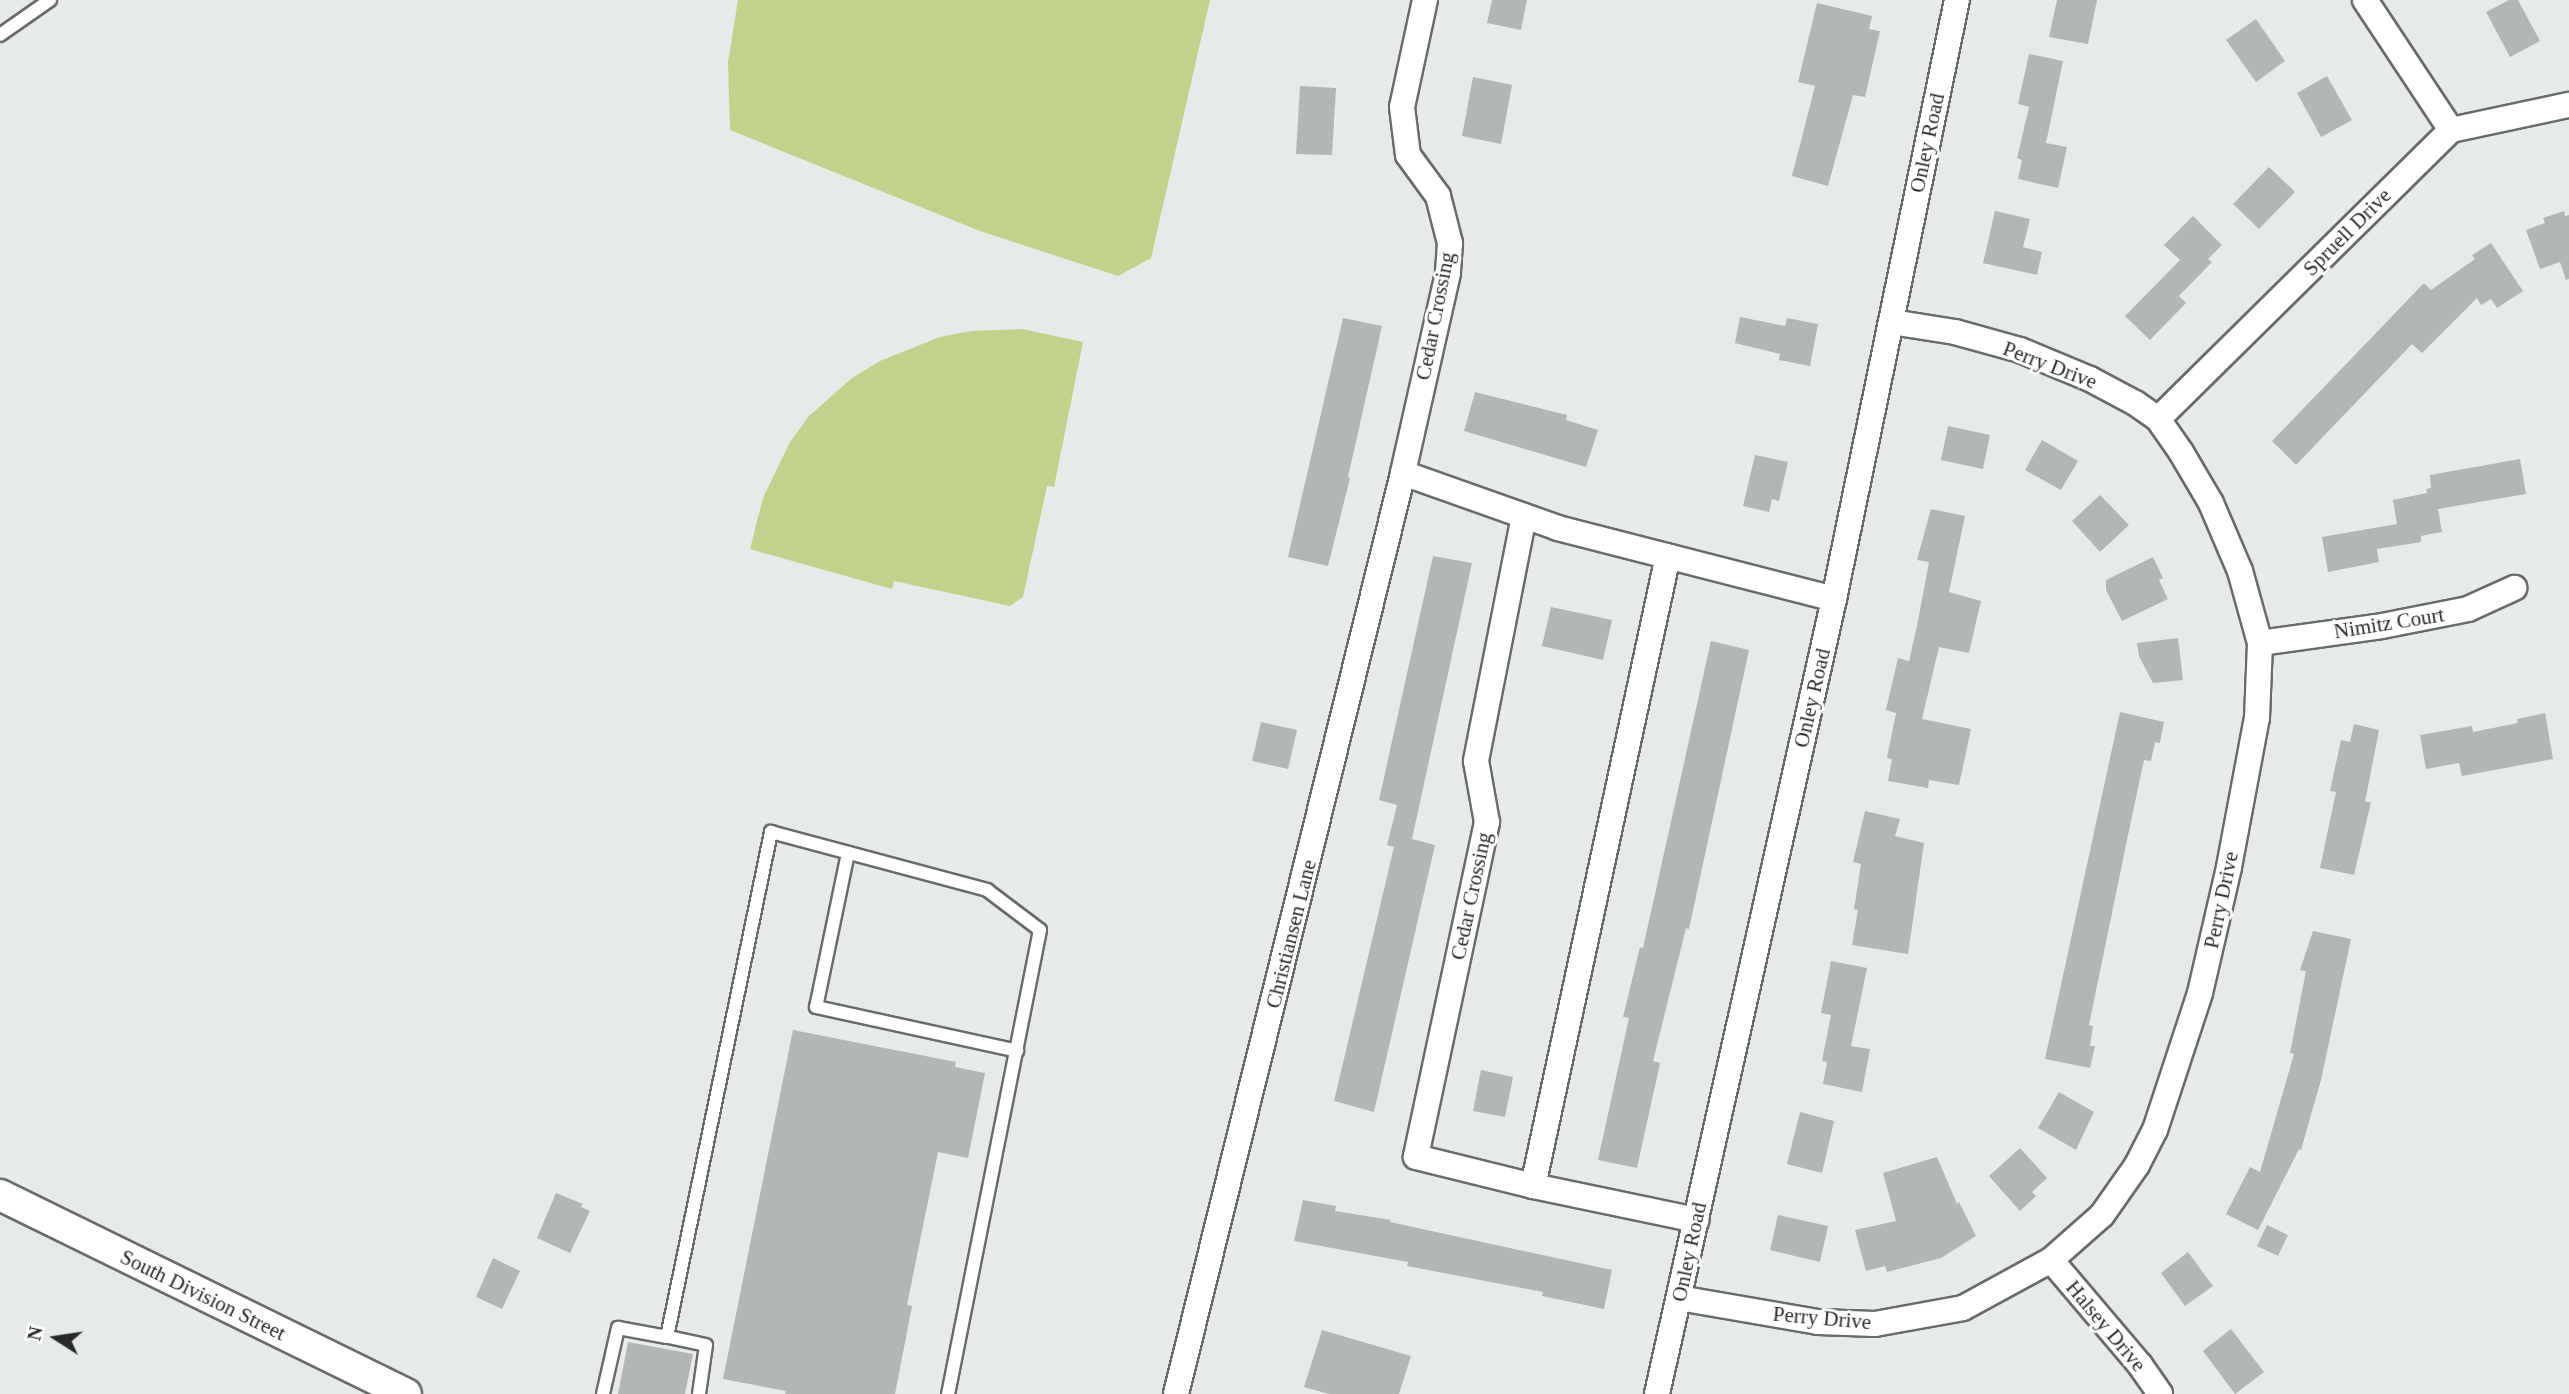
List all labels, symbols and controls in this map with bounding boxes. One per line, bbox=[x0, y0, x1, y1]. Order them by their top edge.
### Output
street label: Onley Road bbox=[1904, 91, 1950, 195]
street label: Spruell Drive bbox=[2298, 183, 2396, 281]
street label: Cedar Crossing bbox=[1410, 250, 1460, 382]
street label: Perry Drive bbox=[1999, 336, 2101, 394]
street label: Nimitz Court bbox=[2332, 602, 2446, 644]
street label: Onley Road bbox=[1788, 646, 1836, 750]
street label: Cedar Crossing bbox=[1445, 830, 1497, 962]
street label: Perry Drive bbox=[2198, 849, 2244, 951]
street label: Christiansen Lane bbox=[1260, 857, 1322, 1011]
street label: Onley Road bbox=[1666, 1200, 1712, 1304]
street label: South Division Street bbox=[116, 1244, 290, 1346]
street label: Halsey Drive bbox=[2061, 1275, 2151, 1377]
street label: Perry Drive bbox=[1772, 1301, 1872, 1335]
north arrow bbox=[21, 1303, 91, 1373]
text: N bbox=[23, 1325, 47, 1342]

